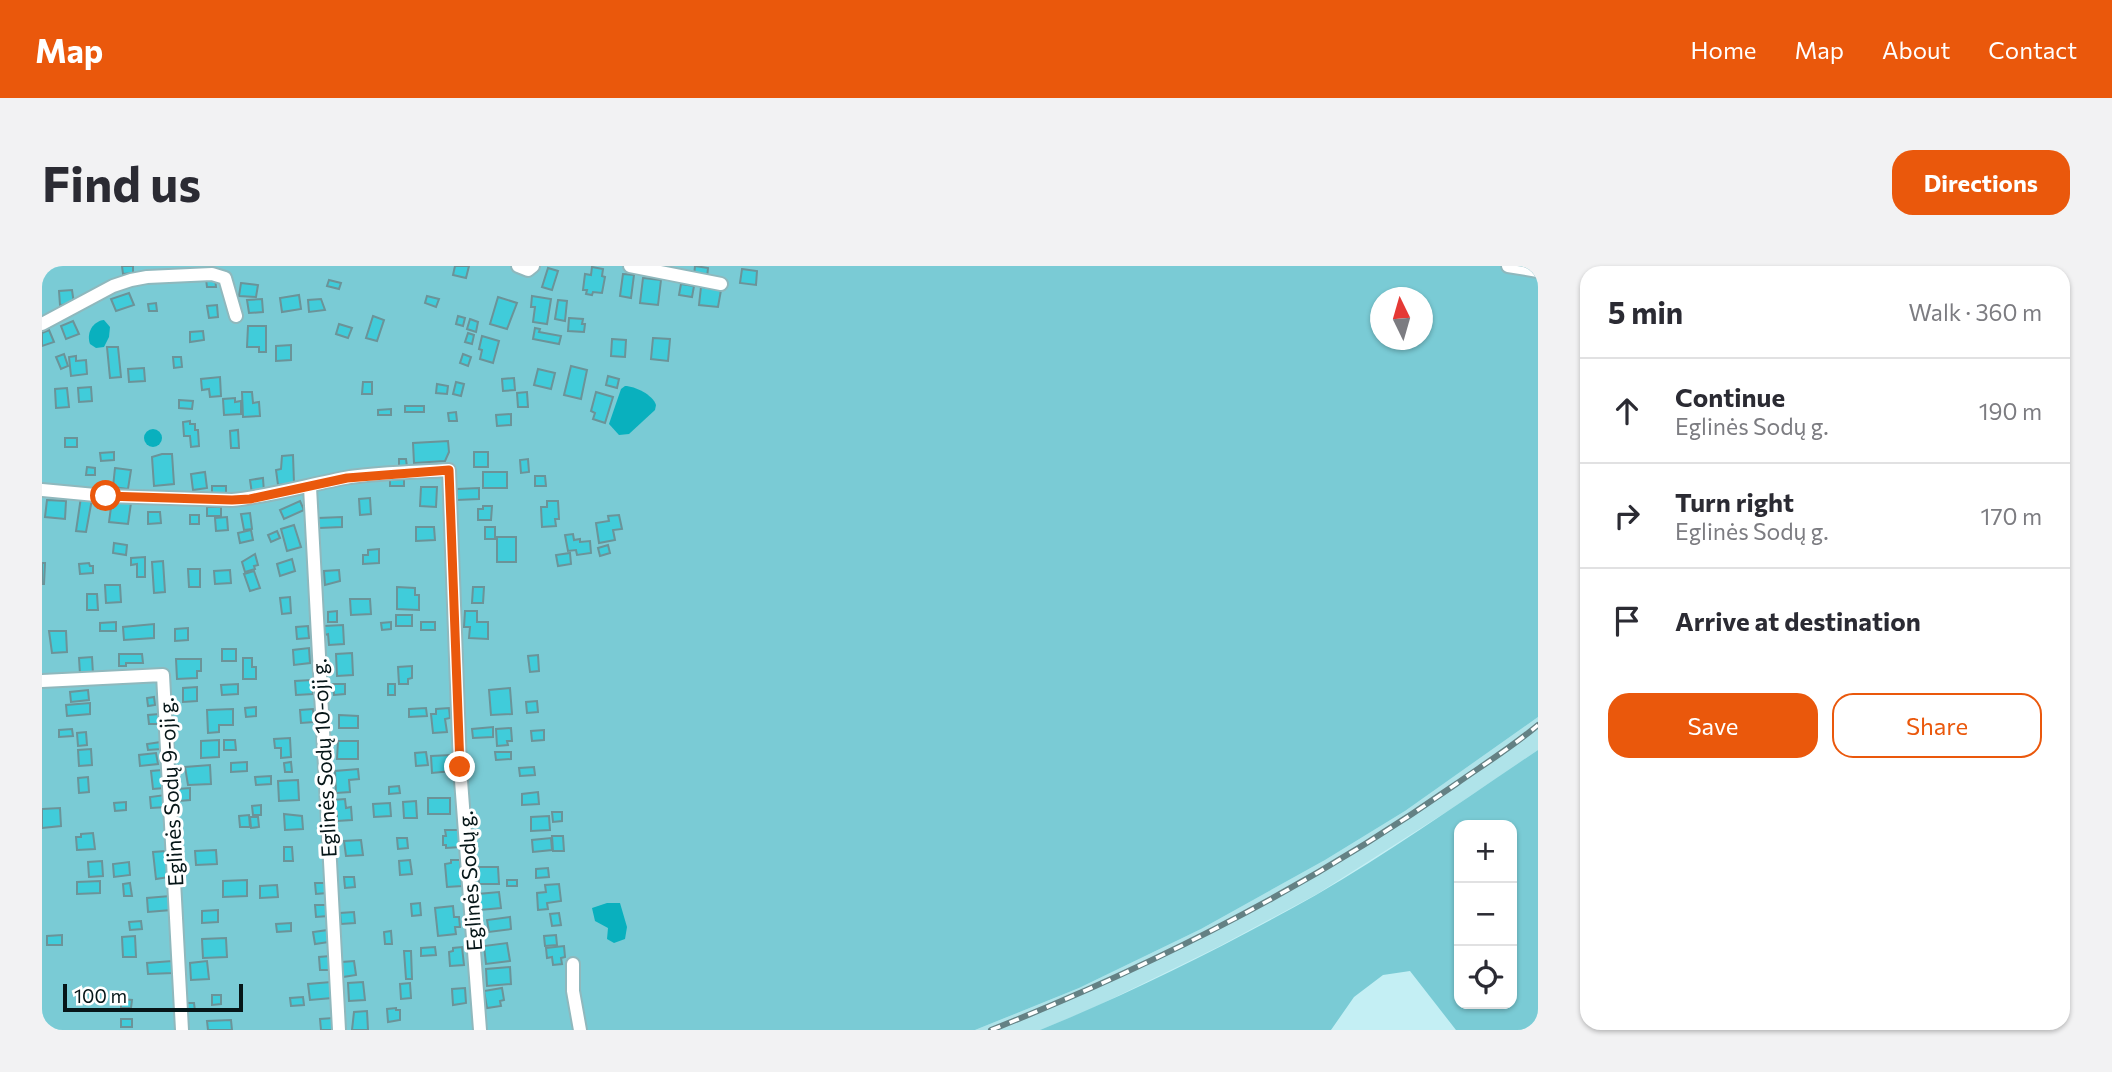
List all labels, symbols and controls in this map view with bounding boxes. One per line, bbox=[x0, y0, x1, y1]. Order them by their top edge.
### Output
text: Map bbox=[35, 29, 103, 70]
text: Home bbox=[1691, 35, 1757, 64]
text: Map bbox=[1795, 35, 1844, 64]
text: About bbox=[1882, 35, 1950, 64]
text: Contact bbox=[1988, 35, 2077, 64]
button: Directions bbox=[1892, 150, 2070, 215]
text: Find us bbox=[42, 152, 201, 212]
north arrow bbox=[1370, 287, 1433, 350]
text: 5 min bbox=[1608, 293, 1683, 330]
text: Walk · 360 m bbox=[1909, 298, 2042, 326]
text: Continue bbox=[1675, 381, 1785, 412]
icon: ahead bbox=[1608, 392, 1646, 430]
text: 190 m bbox=[1979, 397, 2042, 425]
text: Eglinės Sodų g. bbox=[1675, 412, 1829, 440]
route start bbox=[90, 480, 121, 511]
text: Turn right bbox=[1675, 486, 1794, 517]
icon: right bbox=[1608, 497, 1646, 535]
text: 170 m bbox=[1981, 502, 2042, 530]
text: Eglinės Sodų g. bbox=[1675, 517, 1829, 545]
icon: arrive bbox=[1608, 602, 1646, 640]
text: Arrive at destination bbox=[1675, 605, 1921, 636]
street label: Eglinės Sodų 10-oji g. bbox=[305, 658, 341, 858]
button: Save bbox=[1608, 693, 1818, 758]
button: Share bbox=[1832, 693, 2042, 758]
street label: Eglinės Sodų 9-oji g. bbox=[153, 697, 187, 887]
route end bbox=[444, 751, 475, 782]
street label: Eglinės Sodų g. bbox=[452, 810, 486, 952]
map controls bbox=[1454, 820, 1517, 1009]
button: + bbox=[1454, 820, 1517, 883]
button: − bbox=[1454, 883, 1517, 946]
button: locate bbox=[1454, 946, 1517, 1009]
scale bar bbox=[63, 981, 243, 1013]
text: 100 m bbox=[74, 984, 127, 1007]

